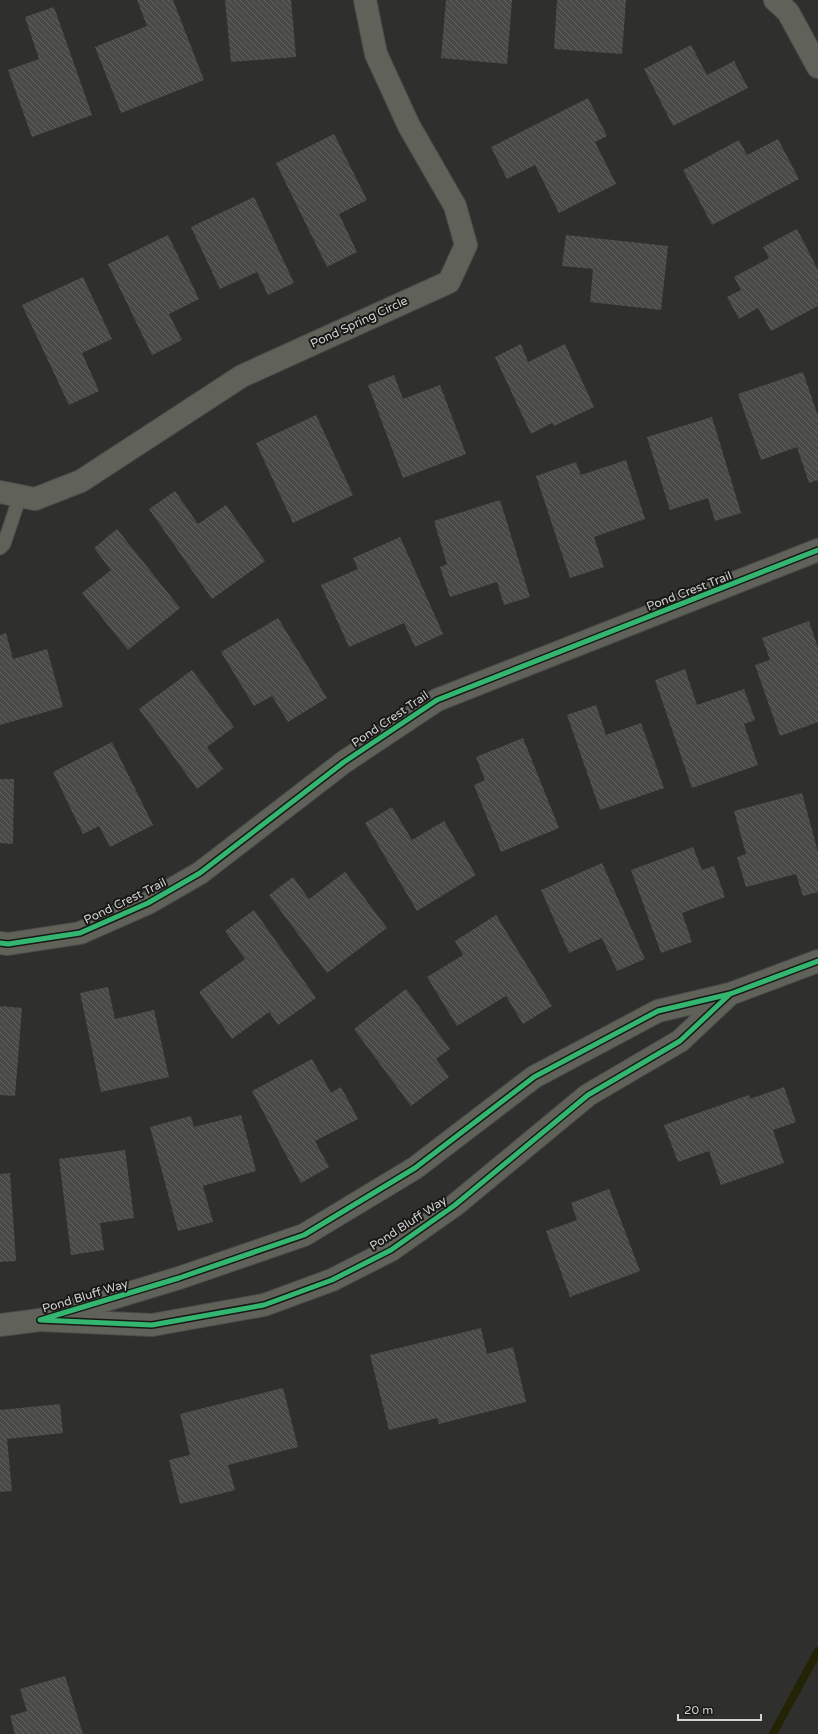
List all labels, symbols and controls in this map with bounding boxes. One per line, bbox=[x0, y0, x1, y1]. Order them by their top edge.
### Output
street label: Pond Spring Circle bbox=[308, 293, 410, 351]
street label: Pond Crest Trail bbox=[644, 568, 734, 614]
street label: Pond Crest Trail bbox=[349, 688, 431, 750]
street label: Pond Crest Trail bbox=[81, 875, 169, 927]
street label: Pond Bluff Way bbox=[367, 1193, 450, 1253]
street label: Pond Bluff Way bbox=[40, 1276, 130, 1316]
scale bar bbox=[678, 1696, 761, 1722]
text: 20 m bbox=[684, 1703, 713, 1717]

